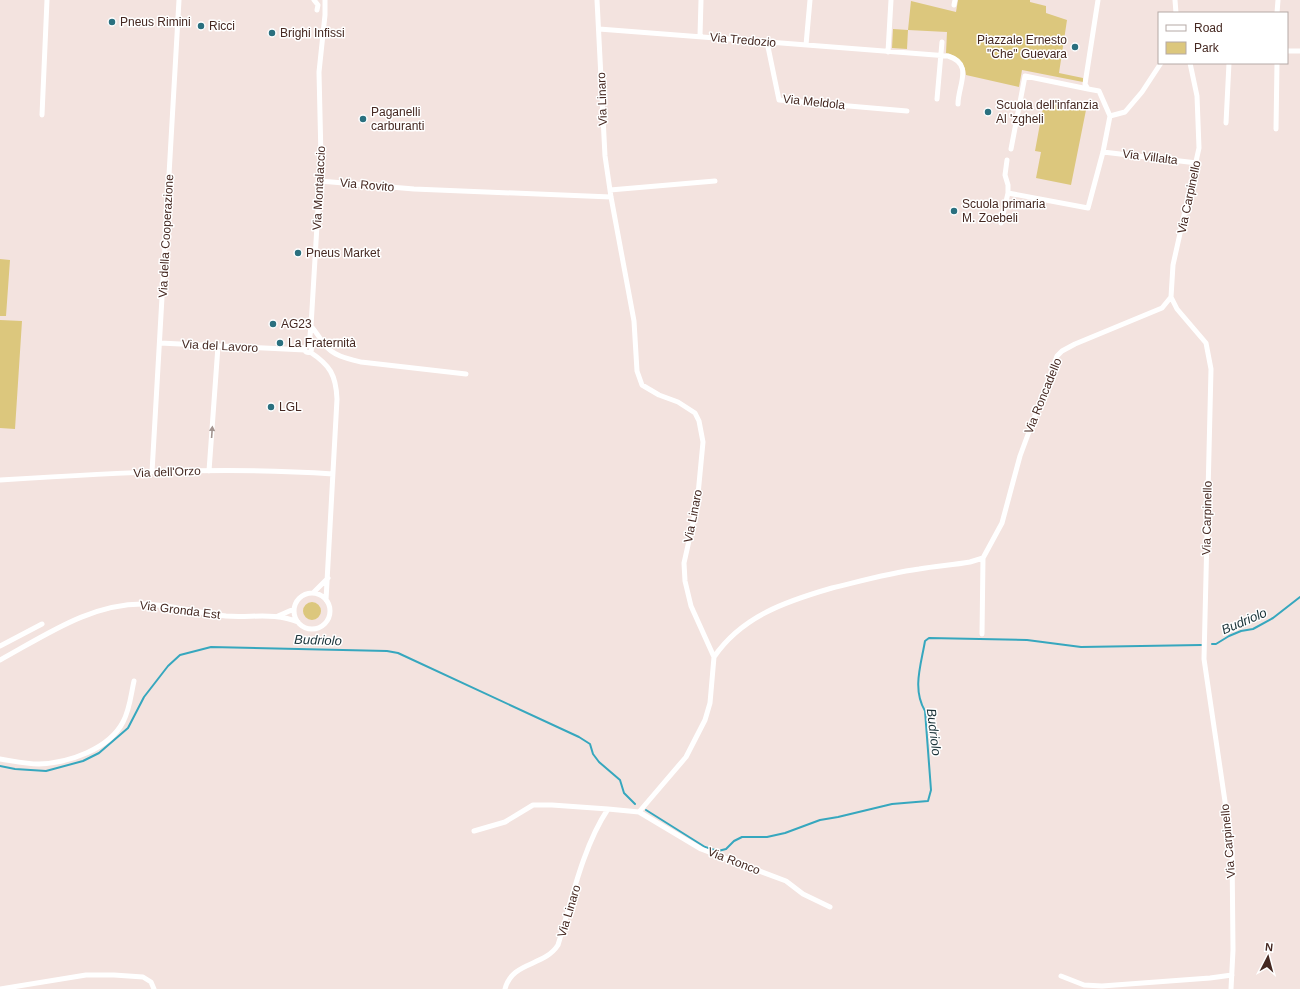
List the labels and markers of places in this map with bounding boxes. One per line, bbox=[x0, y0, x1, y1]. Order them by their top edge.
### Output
place label: Pneus Rimini bbox=[120, 15, 191, 29]
marker: Pneus Rimini bbox=[107, 17, 117, 27]
place label: Ricci bbox=[209, 19, 235, 33]
marker: Ricci bbox=[196, 21, 206, 31]
place label: Brighi Infissi bbox=[280, 26, 345, 40]
marker: Brighi Infissi bbox=[267, 28, 277, 38]
place label: Piazzale Ernesto "Che" Guevara bbox=[977, 33, 1067, 61]
marker: Piazzale Ernesto "Che" Guevara bbox=[1070, 42, 1080, 52]
place label: Scuola dell'infanzia Al 'zgheli bbox=[996, 98, 1099, 126]
place label: Paganelli carburanti bbox=[371, 105, 424, 133]
marker: Scuola dell'infanzia Al 'zgheli bbox=[983, 107, 993, 117]
marker: Paganelli carburanti bbox=[358, 114, 368, 124]
place label: Scuola primaria M. Zoebeli bbox=[962, 197, 1046, 225]
marker: Scuola primaria M. Zoebeli bbox=[949, 206, 959, 216]
place label: Pneus Market bbox=[306, 246, 381, 260]
marker: Pneus Market bbox=[293, 248, 303, 258]
place label: AG23 bbox=[281, 317, 312, 331]
marker: AG23 bbox=[268, 319, 278, 329]
place label: La Fraternità bbox=[288, 336, 356, 350]
marker: La Fraternità bbox=[275, 338, 285, 348]
place label: LGL bbox=[279, 400, 302, 414]
marker: LGL bbox=[266, 402, 276, 412]

